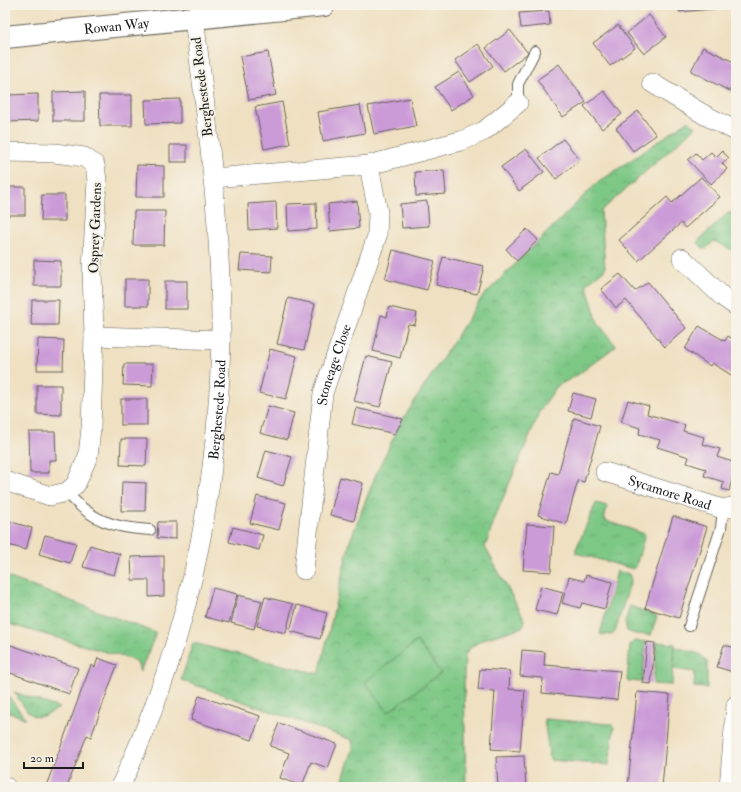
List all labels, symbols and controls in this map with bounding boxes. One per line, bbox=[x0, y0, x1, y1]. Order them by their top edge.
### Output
street label: Rowan Way bbox=[83, 14, 151, 38]
street label: Berghestede Road bbox=[187, 36, 217, 138]
street label: Osprey Gardens bbox=[85, 182, 106, 274]
street label: Stoneage Close bbox=[313, 322, 355, 406]
street label: Berghestede Road bbox=[205, 359, 229, 461]
street label: Sycamore Road bbox=[626, 471, 714, 513]
scale bar bbox=[24, 744, 83, 770]
text: 20 m bbox=[30, 751, 55, 766]

